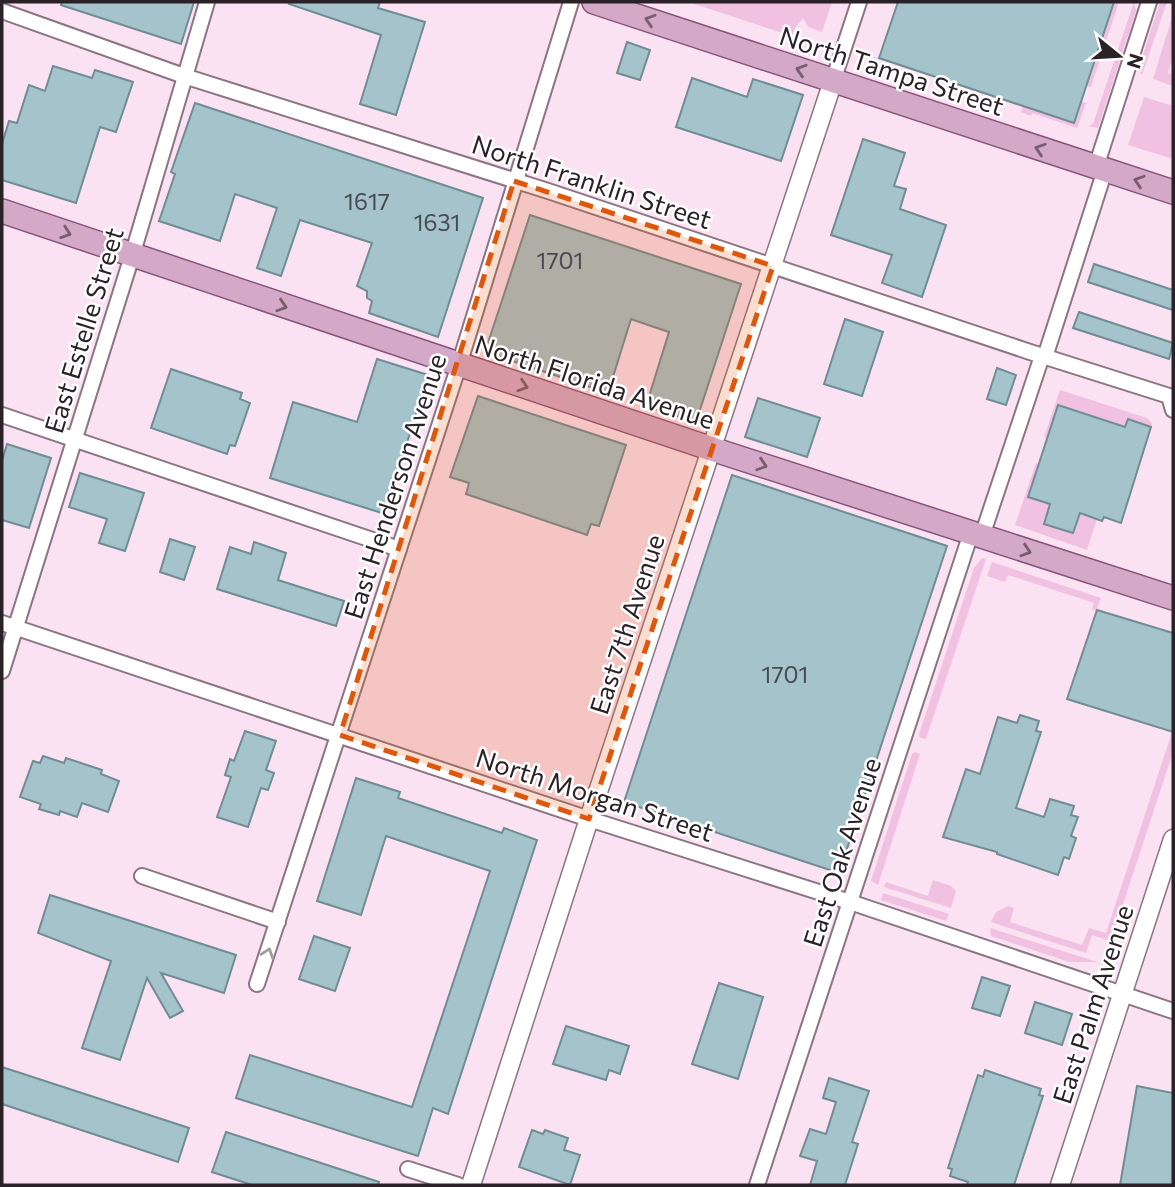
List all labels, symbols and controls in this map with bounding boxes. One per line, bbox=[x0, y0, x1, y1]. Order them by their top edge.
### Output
one-way arrow bbox=[644, 14, 656, 28]
street label: North Tampa Street bbox=[776, 19, 1008, 121]
north arrow bbox=[1084, 21, 1154, 91]
text: N bbox=[1123, 51, 1149, 72]
one-way arrow bbox=[795, 64, 808, 78]
street label: North Franklin Street bbox=[468, 128, 716, 234]
one-way arrow bbox=[1035, 142, 1047, 157]
one-way arrow bbox=[1134, 175, 1146, 189]
house number: 1617 bbox=[344, 187, 390, 215]
house number: 1631 bbox=[414, 208, 460, 236]
street label: East Estelle Street bbox=[37, 224, 129, 436]
one-way arrow bbox=[60, 225, 72, 239]
house number: 1701 bbox=[537, 246, 583, 274]
one-way arrow bbox=[275, 297, 287, 312]
street label: North Florida Avenue bbox=[471, 328, 719, 434]
street label: East Henderson Avenue bbox=[336, 349, 452, 623]
one-way arrow bbox=[517, 378, 529, 392]
one-way arrow bbox=[756, 457, 768, 472]
street label: East 7th Avenue bbox=[582, 530, 670, 718]
one-way arrow bbox=[1019, 542, 1031, 557]
house number: 1701 bbox=[762, 660, 808, 688]
street label: North Morgan Street bbox=[472, 741, 718, 847]
street label: East Oak Avenue bbox=[796, 754, 886, 950]
street label: East Palm Avenue bbox=[1045, 901, 1139, 1107]
one-way arrow bbox=[260, 947, 274, 960]

